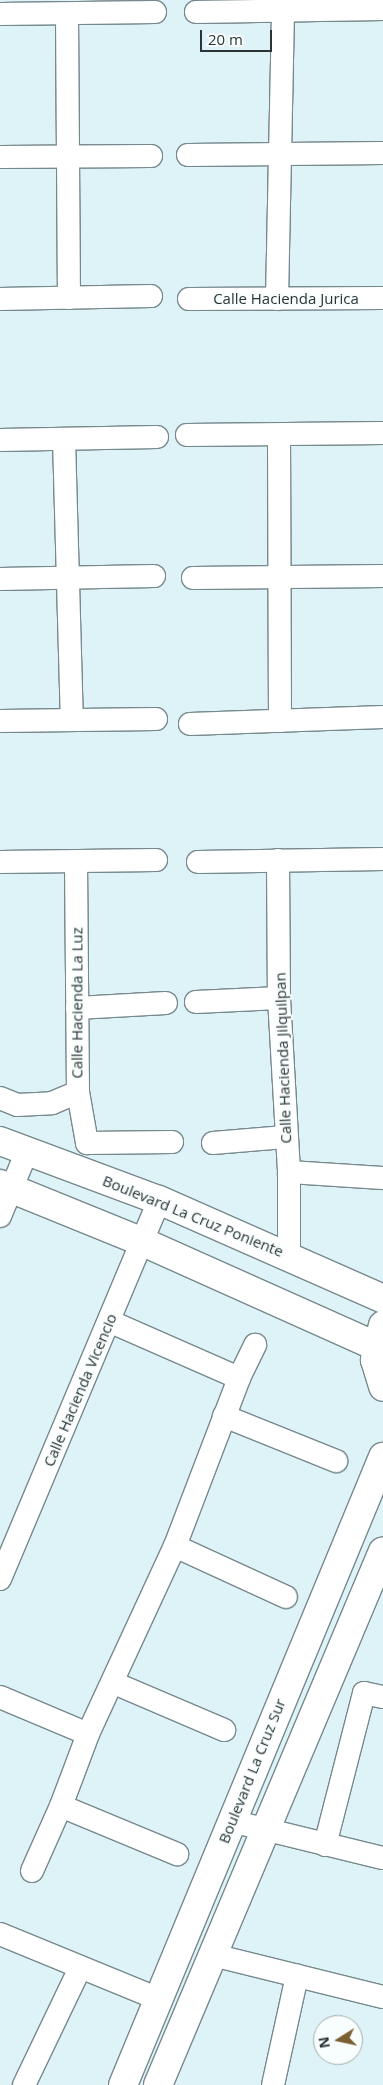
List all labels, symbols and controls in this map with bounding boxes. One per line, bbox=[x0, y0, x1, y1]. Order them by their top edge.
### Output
scale bar bbox=[203, 20, 276, 52]
text: 20 m bbox=[208, 29, 243, 49]
street label: Calle Hacienda Jurica bbox=[213, 290, 359, 308]
street label: Calle Hacienda La Luz bbox=[68, 927, 86, 1079]
street label: Calle Hacienda Jilquilpan bbox=[271, 972, 295, 1144]
street label: Boulevard La Cruz Poniente bbox=[100, 1171, 286, 1261]
street label: Calle Hacienda Vicencio bbox=[40, 1311, 120, 1469]
street label: Boulevard La Cruz Sur bbox=[215, 1696, 289, 1846]
north arrow bbox=[313, 2015, 363, 2065]
text: N bbox=[313, 2035, 334, 2050]

